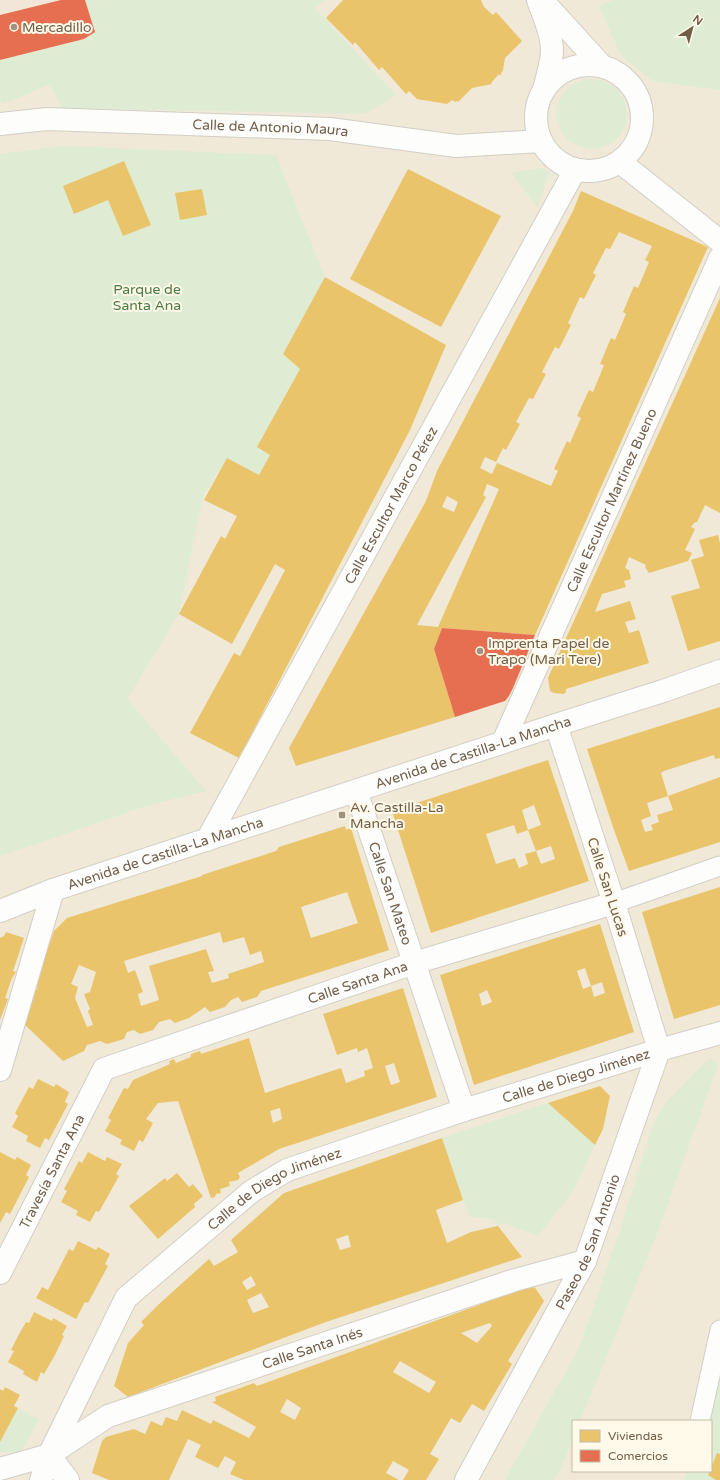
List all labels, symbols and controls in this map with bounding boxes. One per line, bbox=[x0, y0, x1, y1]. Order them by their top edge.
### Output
north arrow bbox=[672, 8, 712, 48]
text: N bbox=[690, 12, 705, 28]
place label: Mercadillo bbox=[22, 19, 92, 36]
marker: Mercadillo bbox=[9, 22, 19, 32]
street label: Calle de Antonio Maura bbox=[192, 116, 350, 140]
park label: Parque de Santa Ana bbox=[113, 281, 181, 314]
street label: Calle Escultor Martínez Bueno bbox=[563, 406, 661, 595]
street label: Calle Escultor Marco Pérez bbox=[341, 424, 442, 587]
place label: Imprenta Papel de Trapo (Mari Tere) bbox=[488, 635, 609, 668]
marker: Imprenta Papel de Trapo (Mari Tere) bbox=[475, 646, 485, 656]
street label: Avenida de Castilla-La Mancha bbox=[373, 713, 573, 793]
place label: Av. Castilla-La Mancha bbox=[350, 799, 444, 832]
marker: Av. Castilla-La Mancha bbox=[337, 810, 347, 820]
street label: Avenida de Castilla-La Mancha bbox=[65, 814, 265, 894]
street label: Calle San Lucas bbox=[583, 835, 632, 939]
street label: Calle San Mateo bbox=[365, 840, 415, 947]
street label: Calle Santa Ana bbox=[305, 958, 410, 1008]
street label: Calle de Diego Jiménez bbox=[500, 1045, 652, 1107]
street label: Travesía Santa Ana bbox=[16, 1112, 88, 1232]
street label: Calle de Diego Jiménez bbox=[204, 1144, 344, 1234]
street label: Paseo de San Antonio bbox=[552, 1172, 624, 1313]
street label: Calle Santa Inés bbox=[260, 1323, 365, 1373]
legend bbox=[572, 1420, 712, 1472]
text: Viviendas bbox=[608, 1429, 663, 1443]
text: Comercios bbox=[608, 1449, 668, 1463]

